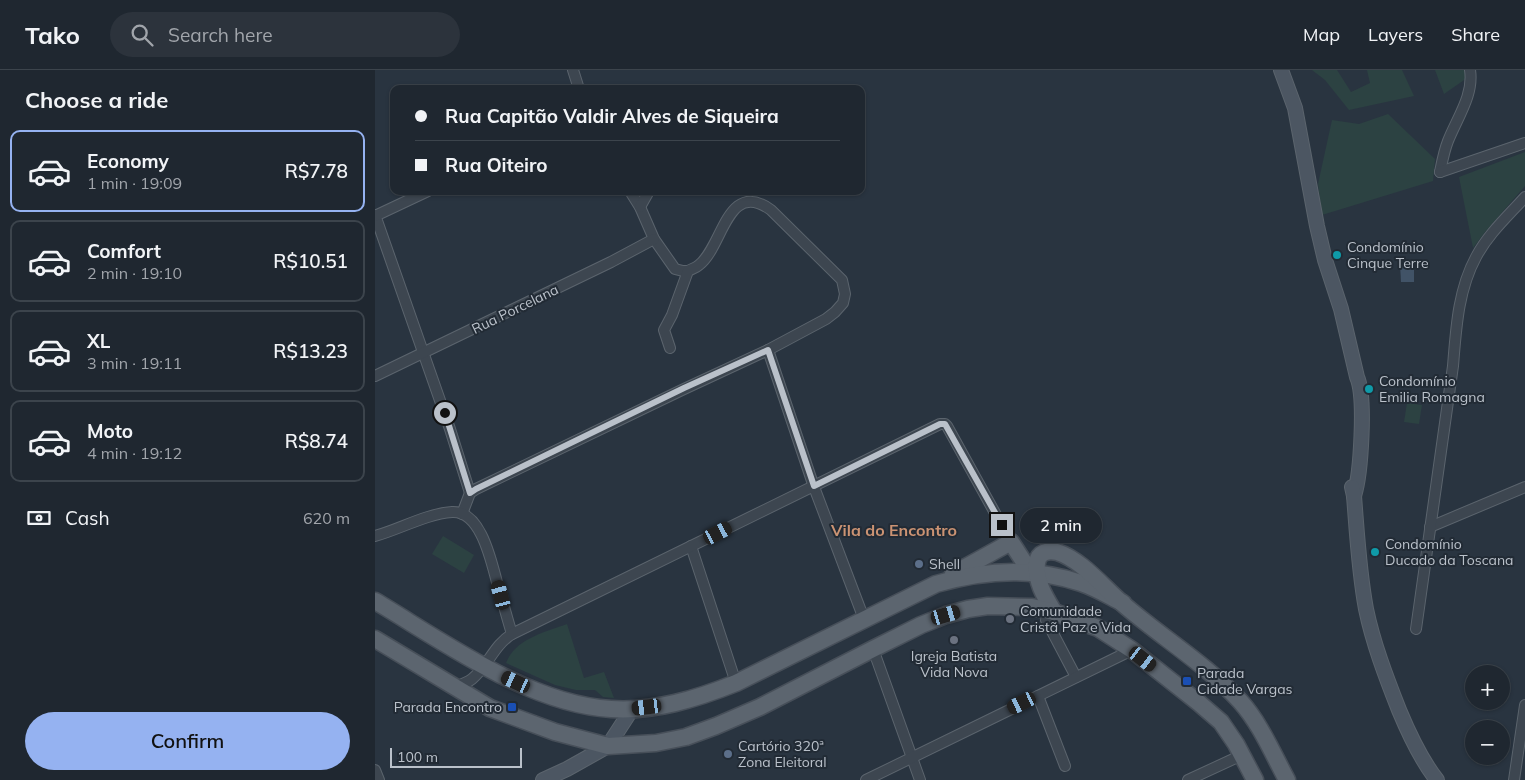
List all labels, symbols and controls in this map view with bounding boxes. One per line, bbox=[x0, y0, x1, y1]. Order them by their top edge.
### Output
search box bbox=[110, 12, 460, 57]
text: Tako bbox=[25, 20, 80, 50]
icon: search bbox=[128, 21, 156, 49]
text: Search here bbox=[168, 23, 273, 47]
text: Map bbox=[1303, 23, 1340, 46]
text: Layers bbox=[1368, 23, 1423, 46]
text: Share bbox=[1451, 23, 1500, 46]
text: Choose a ride bbox=[25, 86, 168, 114]
text: Rua Capitão Valdir Alves de Siqueira bbox=[445, 104, 779, 128]
icon: car bbox=[27, 149, 72, 194]
text: Economy bbox=[87, 149, 169, 173]
text: Rua Oiteiro bbox=[445, 153, 548, 177]
text: R$7.78 bbox=[285, 159, 348, 183]
text: 1 min · 19:09 bbox=[87, 173, 182, 193]
place label: Condomínio Cinque Terre bbox=[1347, 238, 1429, 272]
icon: car bbox=[27, 239, 72, 284]
text: Comfort bbox=[87, 239, 161, 263]
text: R$10.51 bbox=[273, 249, 348, 273]
marker: Condomínio Cinque Terre bbox=[1331, 249, 1343, 261]
text: 2 min · 19:10 bbox=[87, 263, 182, 283]
street label: Rua Porcelana bbox=[469, 280, 561, 338]
icon: car bbox=[27, 329, 72, 374]
text: XL bbox=[87, 329, 110, 353]
text: R$13.23 bbox=[273, 339, 348, 363]
text: 3 min · 19:11 bbox=[87, 353, 182, 373]
place label: Condomínio Emilia Romagna bbox=[1379, 372, 1485, 406]
marker: Condomínio Emilia Romagna bbox=[1363, 383, 1375, 395]
route start bbox=[434, 402, 456, 424]
icon: car bbox=[27, 419, 72, 464]
text: Moto bbox=[87, 419, 133, 443]
text: R$8.74 bbox=[285, 429, 348, 453]
text: 4 min · 19:12 bbox=[87, 443, 182, 463]
icon: cash bbox=[25, 504, 53, 532]
text: Cash bbox=[65, 506, 110, 530]
text: 620 m bbox=[303, 508, 350, 528]
callout: 2 min bbox=[1019, 508, 1102, 542]
route end bbox=[991, 514, 1013, 536]
text: 2 min bbox=[1040, 515, 1082, 535]
car bbox=[701, 520, 734, 546]
district label: Vila do Encontro bbox=[830, 520, 957, 540]
place label: Condomínio Ducado da Toscana bbox=[1385, 535, 1514, 569]
marker: Condomínio Ducado da Toscana bbox=[1369, 546, 1381, 558]
place label: Shell bbox=[929, 555, 960, 573]
marker: Shell bbox=[913, 558, 925, 570]
car bbox=[489, 579, 512, 611]
place label: Comunidade Cristã Paz e Vida bbox=[1020, 602, 1131, 636]
car bbox=[929, 604, 962, 626]
marker: Comunidade Cristã Paz e Vida bbox=[1004, 613, 1016, 625]
marker: Igreja Batista Vida Nova bbox=[948, 634, 960, 646]
car bbox=[1126, 644, 1159, 674]
place label: Igreja Batista Vida Nova bbox=[911, 647, 997, 681]
place label: Parada Cidade Vargas bbox=[1197, 664, 1293, 698]
map controls bbox=[1465, 665, 1510, 765]
button: + bbox=[1465, 665, 1510, 710]
car bbox=[499, 669, 532, 695]
marker: Parada Cidade Vargas bbox=[1181, 675, 1193, 687]
car bbox=[1005, 690, 1038, 716]
place label: Parada Encontro bbox=[394, 698, 502, 716]
car bbox=[631, 698, 662, 716]
marker: Parada Encontro bbox=[506, 701, 518, 713]
button: Confirm bbox=[25, 712, 350, 770]
button: − bbox=[1465, 720, 1510, 765]
place label: Cartório 320ª Zona Eleitoral bbox=[738, 737, 826, 771]
scale bar bbox=[390, 745, 523, 768]
text: 100 m bbox=[397, 748, 438, 766]
marker: Cartório 320ª Zona Eleitoral bbox=[722, 748, 734, 760]

